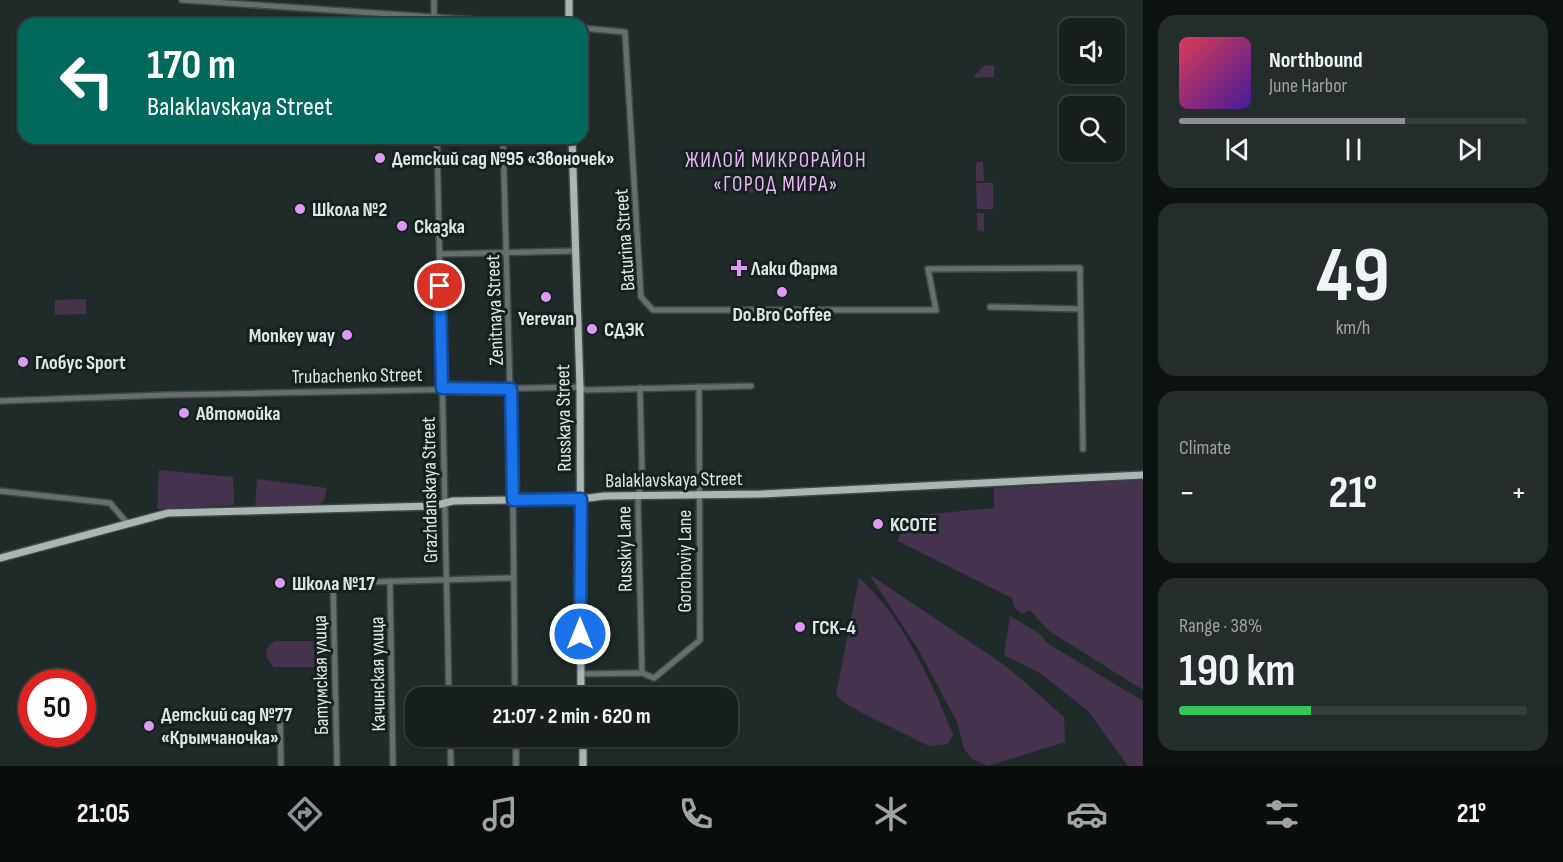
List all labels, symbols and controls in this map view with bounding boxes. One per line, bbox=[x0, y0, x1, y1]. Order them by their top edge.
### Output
map controls bbox=[1059, 18, 1125, 162]
button: sound bbox=[1059, 18, 1125, 84]
text: 170 m bbox=[147, 40, 236, 91]
icon: left bbox=[48, 42, 126, 120]
text: Northbound bbox=[1269, 47, 1363, 74]
text: June Harbor bbox=[1269, 74, 1347, 98]
text: Balaklavskaya Street bbox=[147, 91, 333, 123]
button: search bbox=[1059, 96, 1125, 162]
icon: previous bbox=[1221, 133, 1254, 166]
icon: pause bbox=[1337, 133, 1370, 166]
icon: next bbox=[1453, 133, 1486, 166]
place label: Детский сад №95 «Звоночек» bbox=[392, 147, 615, 171]
district label: ЖИЛОЙ МИКРОРАЙОН «ГОРОД МИРА» bbox=[685, 148, 867, 197]
marker: Детский сад №95 «Звоночек» bbox=[373, 151, 387, 165]
street label: Baturina Street bbox=[609, 188, 641, 292]
place label: Школа №2 bbox=[312, 198, 387, 222]
marker: Школа №2 bbox=[293, 202, 307, 216]
place label: Сказка bbox=[414, 215, 465, 239]
marker: Сказка bbox=[395, 219, 409, 233]
text: 49 bbox=[1316, 230, 1390, 323]
street label: Zenitnaya Street bbox=[481, 254, 509, 366]
place label: Лаки Фарма bbox=[750, 257, 838, 281]
pin bbox=[414, 260, 465, 311]
marker: Лаки Фарма bbox=[732, 261, 746, 275]
icon: arrive bbox=[423, 269, 456, 302]
marker: Do.Bro Coffee bbox=[775, 285, 789, 299]
marker: Yerevan bbox=[539, 290, 553, 304]
place label: Do.Bro Coffee bbox=[733, 303, 832, 327]
place label: Yerevan bbox=[518, 307, 574, 331]
text: km/h bbox=[1336, 316, 1370, 340]
place label: СДЭК bbox=[604, 318, 645, 342]
marker: СДЭК bbox=[585, 322, 599, 336]
place label: Monkey way bbox=[249, 324, 336, 348]
marker: Monkey way bbox=[340, 328, 354, 342]
place label: Глобус Sport bbox=[35, 351, 126, 375]
marker: Глобус Sport bbox=[16, 355, 30, 369]
street label: Trubachenko Street bbox=[291, 363, 423, 389]
street label: Russkaya Street bbox=[551, 364, 577, 472]
place label: Автомойка bbox=[195, 402, 280, 426]
marker: Автомойка bbox=[177, 406, 191, 420]
street label: Grazhdanskaya Street bbox=[417, 417, 443, 563]
text: Climate bbox=[1179, 436, 1231, 460]
text: 21° bbox=[1329, 466, 1377, 521]
street label: Balaklavskaya Street bbox=[605, 467, 743, 493]
text: − bbox=[1179, 473, 1195, 513]
text: + bbox=[1511, 473, 1527, 513]
street label: Russkiy Lane bbox=[612, 506, 638, 592]
street label: Gorohoviy Lane bbox=[673, 510, 697, 612]
place label: KCOTE bbox=[890, 513, 937, 537]
marker: KCOTE bbox=[871, 517, 885, 531]
place label: Школа №17 bbox=[292, 572, 375, 596]
marker: Школа №17 bbox=[273, 576, 287, 590]
position arrow bbox=[548, 602, 612, 666]
text: Range · 38% bbox=[1179, 614, 1262, 638]
street label: Батумская улица bbox=[308, 615, 334, 735]
street label: Качинская улица bbox=[365, 616, 391, 731]
place label: ГСК-4 bbox=[812, 616, 856, 640]
marker: ГСК-4 bbox=[793, 620, 807, 634]
text: 190 km bbox=[1179, 644, 1295, 699]
speed limit sign: 50 bbox=[18, 669, 96, 747]
place label: Детский сад №77 «Крымчаночка» bbox=[161, 703, 293, 750]
text: 21:07 · 2 min · 620 m bbox=[492, 703, 651, 730]
marker: Детский сад №77 «Крымчаночка» bbox=[142, 719, 156, 733]
icon: directions bbox=[284, 793, 326, 835]
icon: music bbox=[479, 793, 521, 835]
icon: phone bbox=[675, 793, 717, 835]
icon: climate bbox=[870, 793, 912, 835]
icon: car bbox=[1066, 793, 1108, 835]
icon: filters bbox=[1261, 793, 1303, 835]
text: 21:05 bbox=[77, 798, 130, 830]
text: 21° bbox=[1457, 798, 1486, 830]

